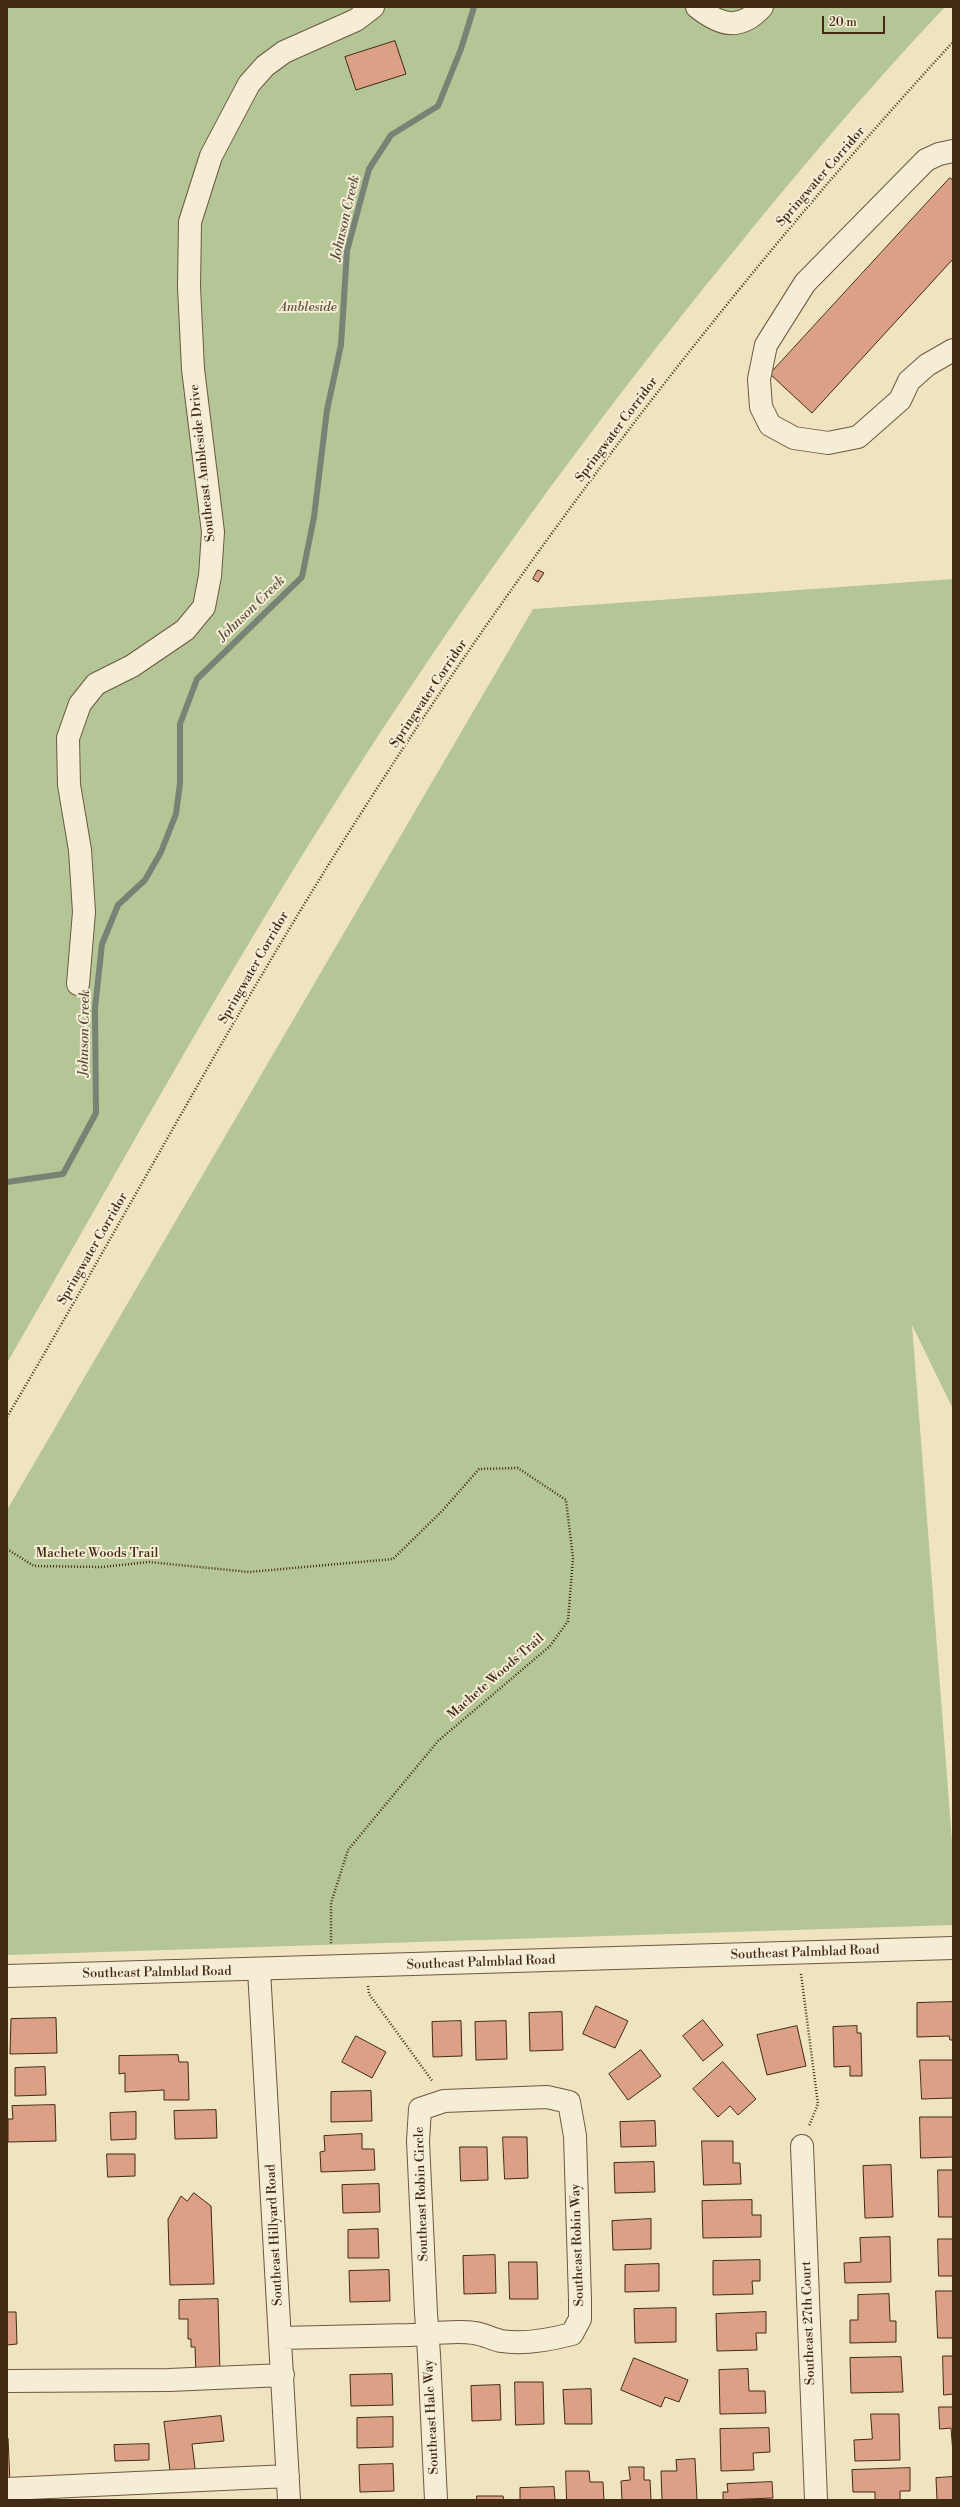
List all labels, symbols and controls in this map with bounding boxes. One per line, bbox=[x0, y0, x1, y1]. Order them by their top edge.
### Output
scale bar bbox=[824, 8, 887, 34]
text: 20 m bbox=[829, 15, 857, 30]
street label: Springwater Corridor bbox=[773, 124, 869, 230]
water label: Johnson Creek bbox=[328, 174, 364, 262]
park label: Ambleside bbox=[279, 300, 337, 316]
street label: Springwater Corridor bbox=[573, 375, 661, 485]
street label: Southeast Ambleside Drive bbox=[187, 383, 219, 543]
water label: Johnson Creek bbox=[215, 573, 289, 645]
street label: Springwater Corridor bbox=[387, 637, 471, 751]
street label: Springwater Corridor bbox=[215, 909, 293, 1027]
water label: Johnson Creek bbox=[76, 989, 94, 1077]
street label: Springwater Corridor bbox=[54, 1190, 132, 1308]
street label: Machete Woods Trail bbox=[36, 1546, 158, 1562]
street label: Machete Woods Trail bbox=[445, 1631, 547, 1723]
street label: Southeast Palmblad Road bbox=[730, 1943, 880, 1963]
street label: Southeast Palmblad Road bbox=[406, 1953, 556, 1973]
street label: Southeast Palmblad Road bbox=[82, 1964, 232, 1982]
street label: Southeast Robin Circle bbox=[412, 2126, 432, 2262]
street label: Southeast Hillyard Road bbox=[263, 2164, 287, 2306]
street label: Southeast Robin Way bbox=[568, 2183, 588, 2307]
street label: Southeast 27th Court bbox=[799, 2261, 819, 2385]
street label: Southeast Hale Way bbox=[421, 2359, 443, 2475]

